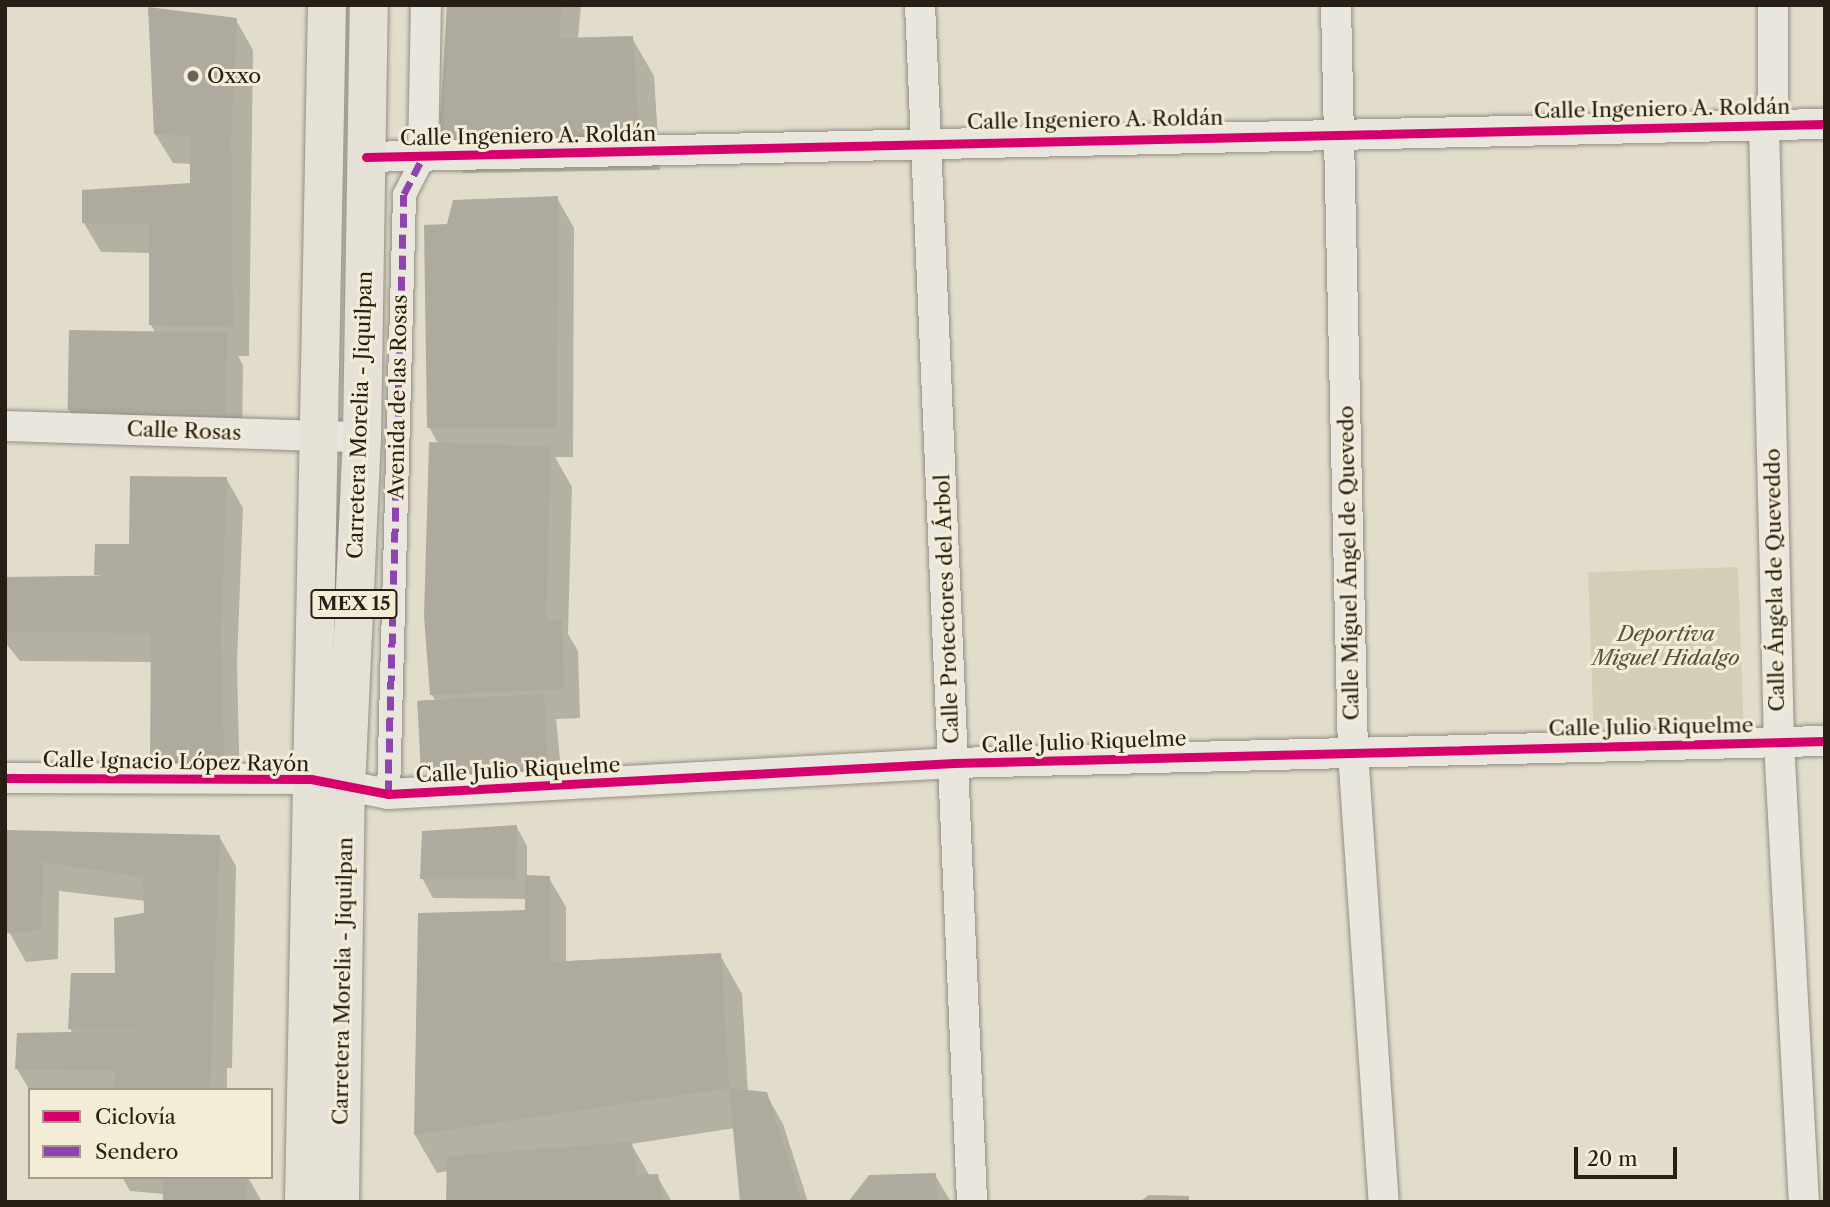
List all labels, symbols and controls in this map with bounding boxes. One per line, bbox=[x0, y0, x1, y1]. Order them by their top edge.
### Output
place label: Oxxo bbox=[207, 63, 261, 89]
marker: Oxxo bbox=[185, 68, 201, 84]
street label: Calle Ingeniero A. Roldán bbox=[1533, 94, 1791, 124]
street label: Calle Ingeniero A. Roldán bbox=[966, 105, 1224, 135]
street label: Calle Ingeniero A. Roldán bbox=[399, 121, 657, 151]
street label: Carretera Morelia - Jiquilpan bbox=[342, 270, 378, 560]
street label: Avenida de las Rosas bbox=[384, 294, 412, 500]
street label: Calle Miguel Ángel de Quevedo bbox=[1334, 405, 1364, 721]
street label: Calle Rosas bbox=[126, 416, 242, 446]
street label: Calle Ángela de Queveddo bbox=[1760, 448, 1790, 712]
street label: Calle Protectores del Árbol bbox=[930, 473, 964, 745]
road number: MEX 15 bbox=[308, 589, 400, 620]
park label: Deportiva Miguel Hidalgo bbox=[1592, 621, 1740, 671]
street label: Calle Julio Riquelme bbox=[1548, 713, 1754, 741]
street label: Calle Julio Riquelme bbox=[981, 726, 1187, 758]
street label: Calle Ignacio López Rayón bbox=[42, 747, 310, 777]
street label: Calle Julio Riquelme bbox=[415, 752, 621, 788]
street label: Carretera Morelia - Jiquilpan bbox=[328, 836, 358, 1126]
legend bbox=[28, 1088, 273, 1179]
text: Ciclovía bbox=[95, 1104, 176, 1129]
scale bar bbox=[1578, 1134, 1681, 1178]
text: Sendero bbox=[95, 1139, 179, 1164]
text: 20 m bbox=[1587, 1146, 1638, 1171]

